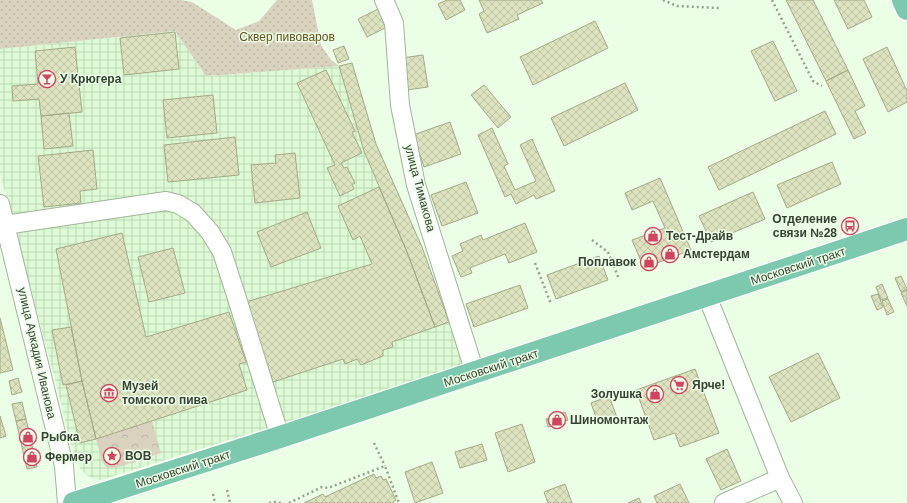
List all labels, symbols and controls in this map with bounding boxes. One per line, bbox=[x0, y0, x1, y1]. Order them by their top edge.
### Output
park label: Сквер пивоваров bbox=[239, 30, 335, 44]
bar icon: У Крюгера bbox=[37, 69, 57, 89]
place label: У Крюгера bbox=[60, 72, 122, 86]
street label: улица Тимакова bbox=[402, 143, 438, 233]
place label: Отделение связи №28 bbox=[772, 212, 837, 240]
bus stop icon: Отделение связи №28 bbox=[840, 216, 860, 236]
shop icon: Тест-Драйв bbox=[643, 226, 663, 246]
place label: Тест-Драйв bbox=[666, 229, 733, 243]
shop icon: Амстердам bbox=[660, 244, 680, 264]
street label: Московский тракт bbox=[749, 244, 848, 288]
place label: Амстердам bbox=[683, 247, 750, 261]
shop icon: Поплавок bbox=[639, 252, 659, 272]
place label: Поплавок bbox=[578, 255, 637, 269]
street label: улица Аркадия Иванова bbox=[15, 286, 59, 420]
street label: Московский тракт bbox=[442, 346, 541, 390]
supermarket icon: Ярче! bbox=[669, 375, 689, 395]
place label: Ярче! bbox=[692, 378, 725, 392]
place label: Музей томского пива bbox=[122, 379, 208, 407]
museum icon: Музей томского пива bbox=[99, 383, 119, 403]
shop icon: Золушка bbox=[645, 384, 665, 404]
place label: Золушка bbox=[591, 387, 642, 401]
shop icon: Шиномонтаж bbox=[547, 410, 567, 430]
place label: Шиномонтаж bbox=[570, 413, 649, 427]
shop icon: Рыбка bbox=[18, 427, 38, 447]
place label: Рыбка bbox=[41, 430, 80, 444]
place icon: ВОВ bbox=[102, 446, 122, 466]
shop icon: Фермер bbox=[22, 447, 42, 467]
street label: Московский тракт bbox=[134, 447, 233, 491]
place label: ВОВ bbox=[125, 449, 152, 463]
place label: Фермер bbox=[45, 450, 92, 464]

